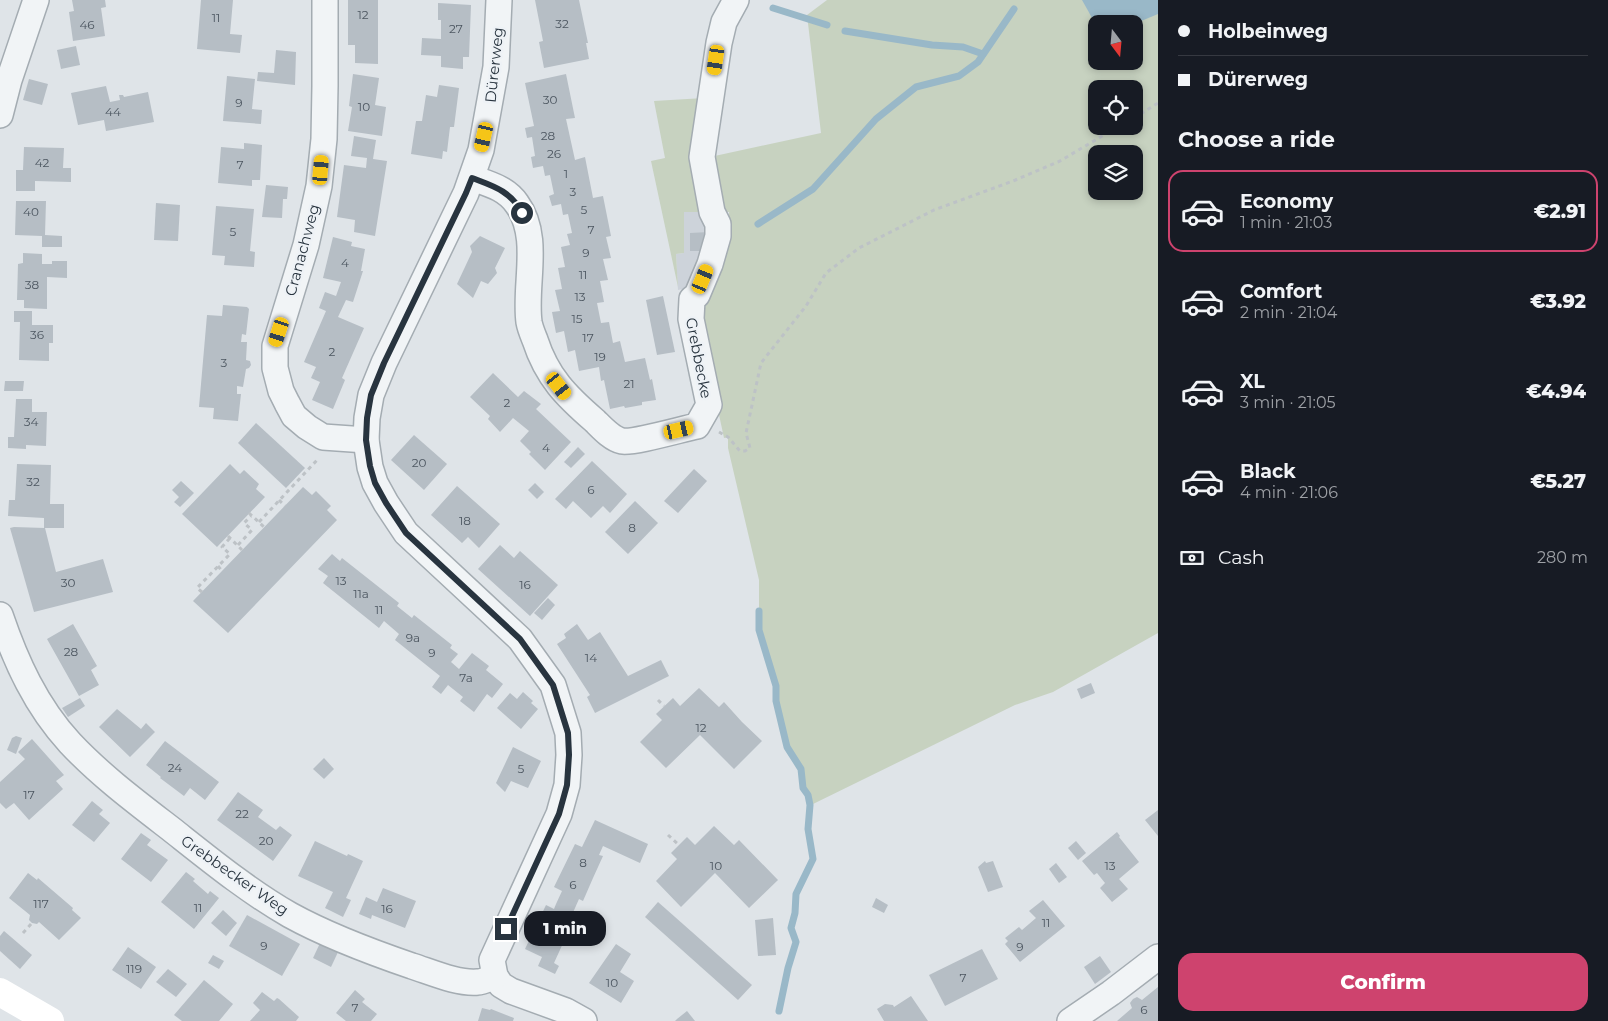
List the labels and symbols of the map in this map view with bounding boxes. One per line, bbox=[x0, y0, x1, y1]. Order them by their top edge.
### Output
house number: 12 bbox=[357, 7, 369, 22]
house number: 11 bbox=[212, 10, 220, 25]
north arrow bbox=[1088, 15, 1142, 70]
house number: 32 bbox=[555, 16, 569, 31]
house number: 46 bbox=[79, 17, 95, 32]
house number: 27 bbox=[449, 21, 463, 36]
street label: Dürerweg bbox=[481, 26, 507, 104]
car bbox=[706, 44, 725, 76]
house number: 30 bbox=[543, 92, 557, 107]
house number: 9 bbox=[235, 95, 243, 110]
house number: 10 bbox=[358, 99, 370, 114]
house number: 44 bbox=[105, 104, 121, 119]
car bbox=[473, 121, 494, 153]
house number: 28 bbox=[541, 128, 556, 143]
house number: 26 bbox=[547, 146, 561, 161]
car bbox=[312, 154, 329, 186]
house number: 42 bbox=[35, 155, 50, 170]
house number: 7 bbox=[236, 157, 244, 172]
house number: 1 bbox=[564, 166, 568, 181]
house number: 3 bbox=[570, 184, 577, 199]
street label: Cranachweg bbox=[281, 202, 323, 298]
route start bbox=[511, 202, 533, 224]
house number: 5 bbox=[581, 202, 588, 217]
house number: 40 bbox=[23, 204, 39, 219]
house number: 7 bbox=[587, 222, 595, 237]
house number: 5 bbox=[230, 224, 237, 239]
house number: 9 bbox=[582, 245, 590, 260]
house number: 4 bbox=[341, 255, 349, 270]
car bbox=[690, 262, 715, 296]
house number: 11 bbox=[579, 267, 587, 282]
house number: 38 bbox=[25, 277, 40, 292]
house number: 13 bbox=[574, 289, 586, 304]
house number: 15 bbox=[571, 311, 583, 326]
car bbox=[267, 315, 290, 349]
street label: Grebbecke bbox=[682, 316, 716, 400]
house number: 36 bbox=[30, 327, 44, 342]
house number: 17 bbox=[582, 330, 594, 345]
house number: 2 bbox=[329, 344, 336, 359]
house number: 19 bbox=[594, 349, 606, 364]
house number: 3 bbox=[221, 355, 228, 370]
car bbox=[543, 370, 574, 402]
house number: 21 bbox=[623, 376, 635, 391]
house number: 2 bbox=[504, 395, 511, 410]
house number: 34 bbox=[24, 414, 38, 429]
car bbox=[662, 419, 695, 441]
house number: 4 bbox=[542, 440, 550, 455]
house number: 20 bbox=[412, 455, 426, 470]
house number: 32 bbox=[26, 474, 40, 489]
house number: 6 bbox=[587, 482, 595, 497]
house number: 18 bbox=[459, 513, 471, 528]
house number: 8 bbox=[628, 520, 636, 535]
house number: 13 bbox=[335, 573, 347, 588]
house number: 30 bbox=[61, 575, 75, 590]
house number: 16 bbox=[519, 577, 531, 592]
house number: 11a bbox=[353, 586, 369, 601]
house number: 11 bbox=[375, 602, 383, 617]
house number: 9a bbox=[406, 630, 420, 645]
house number: 28 bbox=[64, 644, 79, 659]
house number: 9 bbox=[428, 645, 436, 660]
house number: 14 bbox=[585, 650, 597, 665]
house number: 7a bbox=[459, 670, 473, 685]
house number: 12 bbox=[695, 720, 707, 735]
house number: 24 bbox=[168, 760, 182, 775]
house number: 5 bbox=[518, 761, 525, 776]
house number: 17 bbox=[23, 787, 35, 802]
house number: 22 bbox=[235, 806, 249, 821]
street label: Grebbecker Weg bbox=[178, 831, 292, 919]
house number: 20 bbox=[259, 833, 273, 848]
house number: 8 bbox=[579, 855, 587, 870]
house number: 10 bbox=[710, 858, 722, 873]
house number: 13 bbox=[1104, 858, 1116, 873]
house number: 6 bbox=[569, 877, 577, 892]
house number: 117 bbox=[33, 896, 49, 911]
house number: 11 bbox=[194, 900, 202, 915]
house number: 16 bbox=[381, 901, 393, 916]
callout: 1 min bbox=[524, 912, 606, 946]
house number: 11 bbox=[1042, 915, 1050, 930]
route end bbox=[495, 918, 517, 940]
house number: 9 bbox=[260, 938, 268, 953]
house number: 9 bbox=[1016, 939, 1024, 954]
house number: 119 bbox=[126, 961, 142, 976]
house number: 7 bbox=[959, 970, 967, 985]
house number: 10 bbox=[606, 975, 618, 990]
house number: 7 bbox=[351, 1000, 359, 1015]
house number: 6 bbox=[1140, 1002, 1148, 1017]

